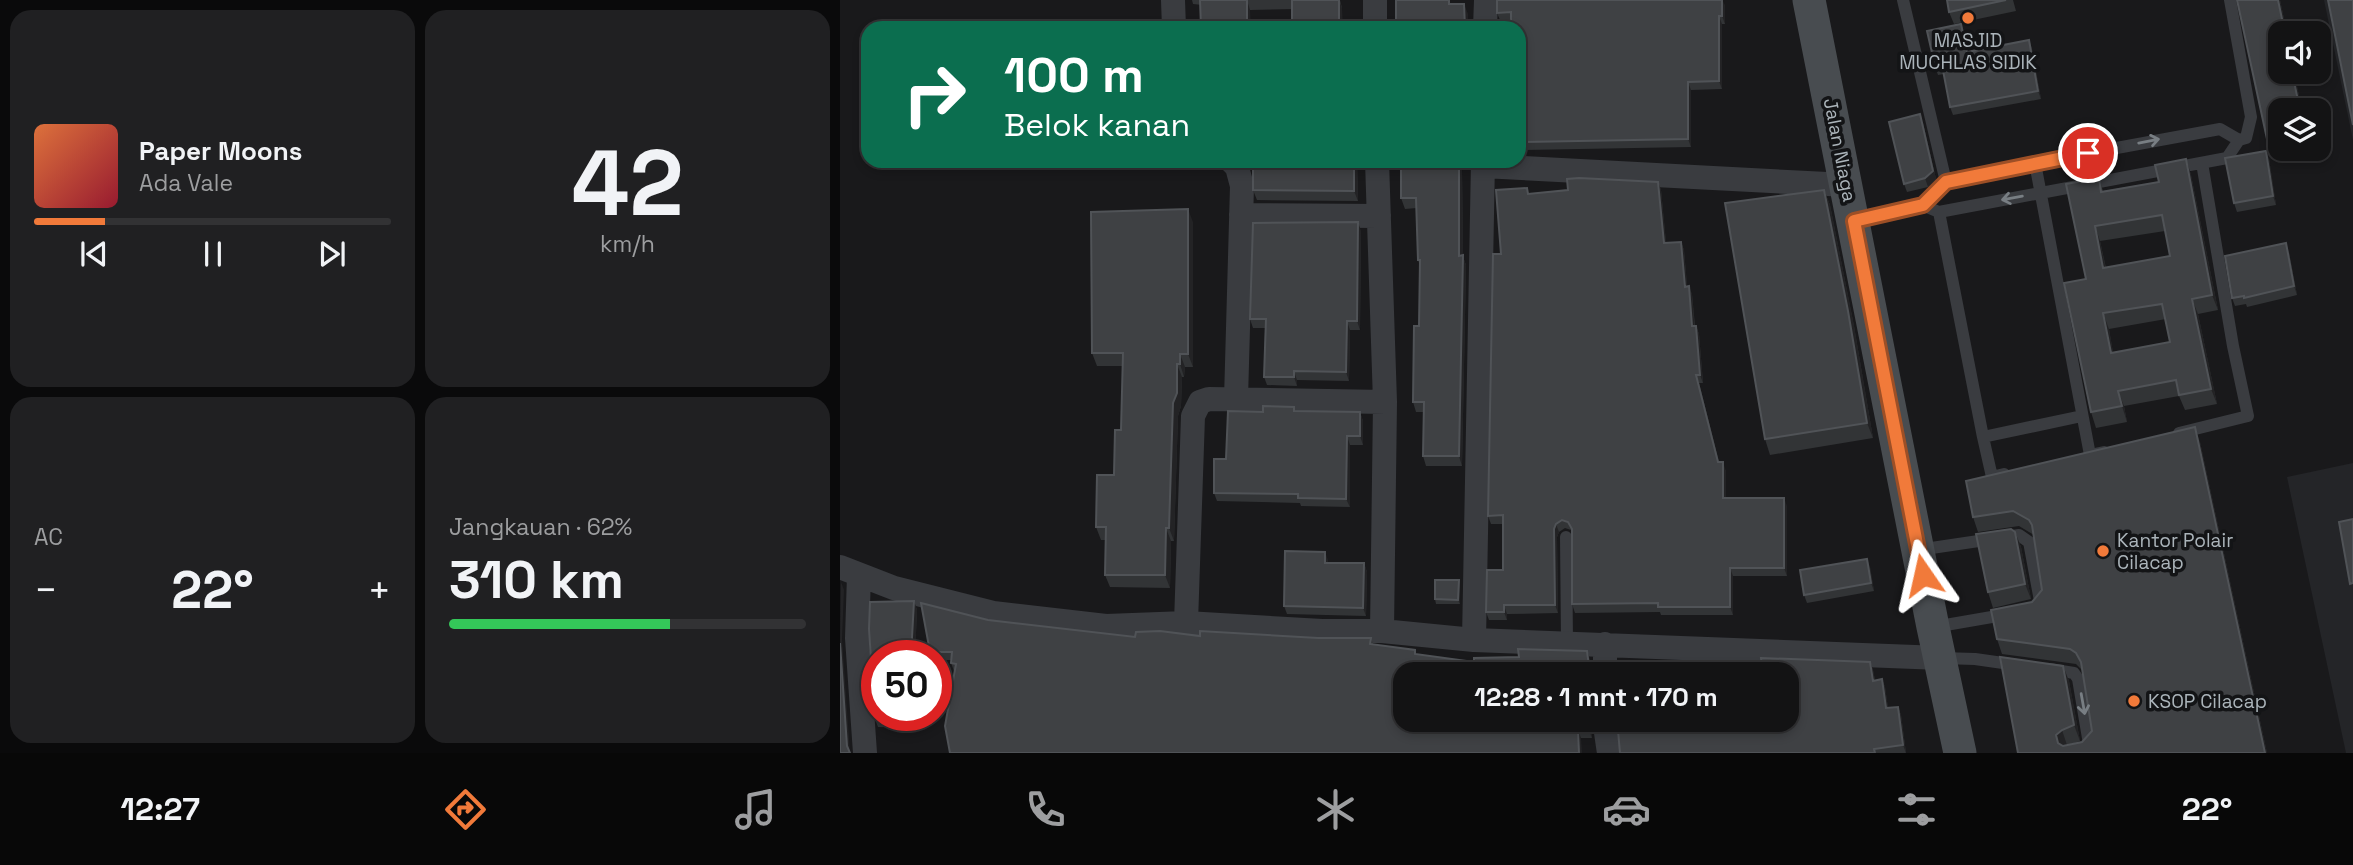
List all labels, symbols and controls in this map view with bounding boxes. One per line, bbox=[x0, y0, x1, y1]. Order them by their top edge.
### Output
marker: MASJID MUCHLAS SIDIK bbox=[1960, 10, 1976, 26]
map controls bbox=[2268, 21, 2331, 161]
button: sound bbox=[2268, 21, 2331, 84]
place label: MASJID MUCHLAS SIDIK bbox=[1899, 28, 2037, 75]
text: 100 m bbox=[1004, 44, 1144, 106]
icon: right bbox=[889, 49, 980, 140]
street label: Jalan Niaga bbox=[1818, 96, 1862, 204]
button: layers bbox=[2268, 98, 2331, 161]
text: Belok kanan bbox=[1004, 105, 1190, 145]
pin bbox=[2058, 123, 2118, 183]
text: 42 bbox=[572, 125, 683, 242]
text: Paper Moons bbox=[139, 134, 302, 168]
icon: arrive bbox=[2069, 134, 2107, 172]
one-way arrow bbox=[2137, 134, 2160, 148]
text: Ada Vale bbox=[139, 168, 233, 198]
one-way arrow bbox=[2001, 192, 2024, 206]
text: km/h bbox=[600, 229, 655, 259]
icon: previous bbox=[75, 235, 113, 273]
icon: pause bbox=[194, 235, 232, 273]
icon: next bbox=[313, 235, 351, 273]
text: Jangkauan · 62% bbox=[449, 512, 632, 542]
text: AC bbox=[34, 522, 63, 552]
place label: Kantor Polair Cilacap bbox=[2117, 528, 2233, 575]
position arrow bbox=[1886, 538, 1960, 612]
marker: Kantor Polair Cilacap bbox=[2095, 543, 2111, 559]
text: 310 km bbox=[449, 547, 624, 613]
text: 22° bbox=[171, 557, 254, 623]
text: − bbox=[34, 566, 58, 614]
text: + bbox=[367, 566, 391, 614]
speed limit sign: 50 bbox=[861, 640, 952, 731]
text: 12:28 · 1 mnt · 170 m bbox=[1474, 680, 1718, 714]
place label: KSOP Cilacap bbox=[2148, 689, 2267, 714]
one-way arrow bbox=[2077, 692, 2090, 714]
marker: KSOP Cilacap bbox=[2126, 693, 2142, 709]
icon: directions bbox=[441, 785, 490, 834]
icon: music bbox=[731, 785, 780, 834]
icon: phone bbox=[1021, 785, 1070, 834]
icon: climate bbox=[1311, 785, 1360, 834]
icon: car bbox=[1602, 785, 1651, 834]
icon: filters bbox=[1892, 785, 1941, 834]
text: 12:27 bbox=[121, 789, 200, 829]
text: 22° bbox=[2182, 789, 2232, 829]

